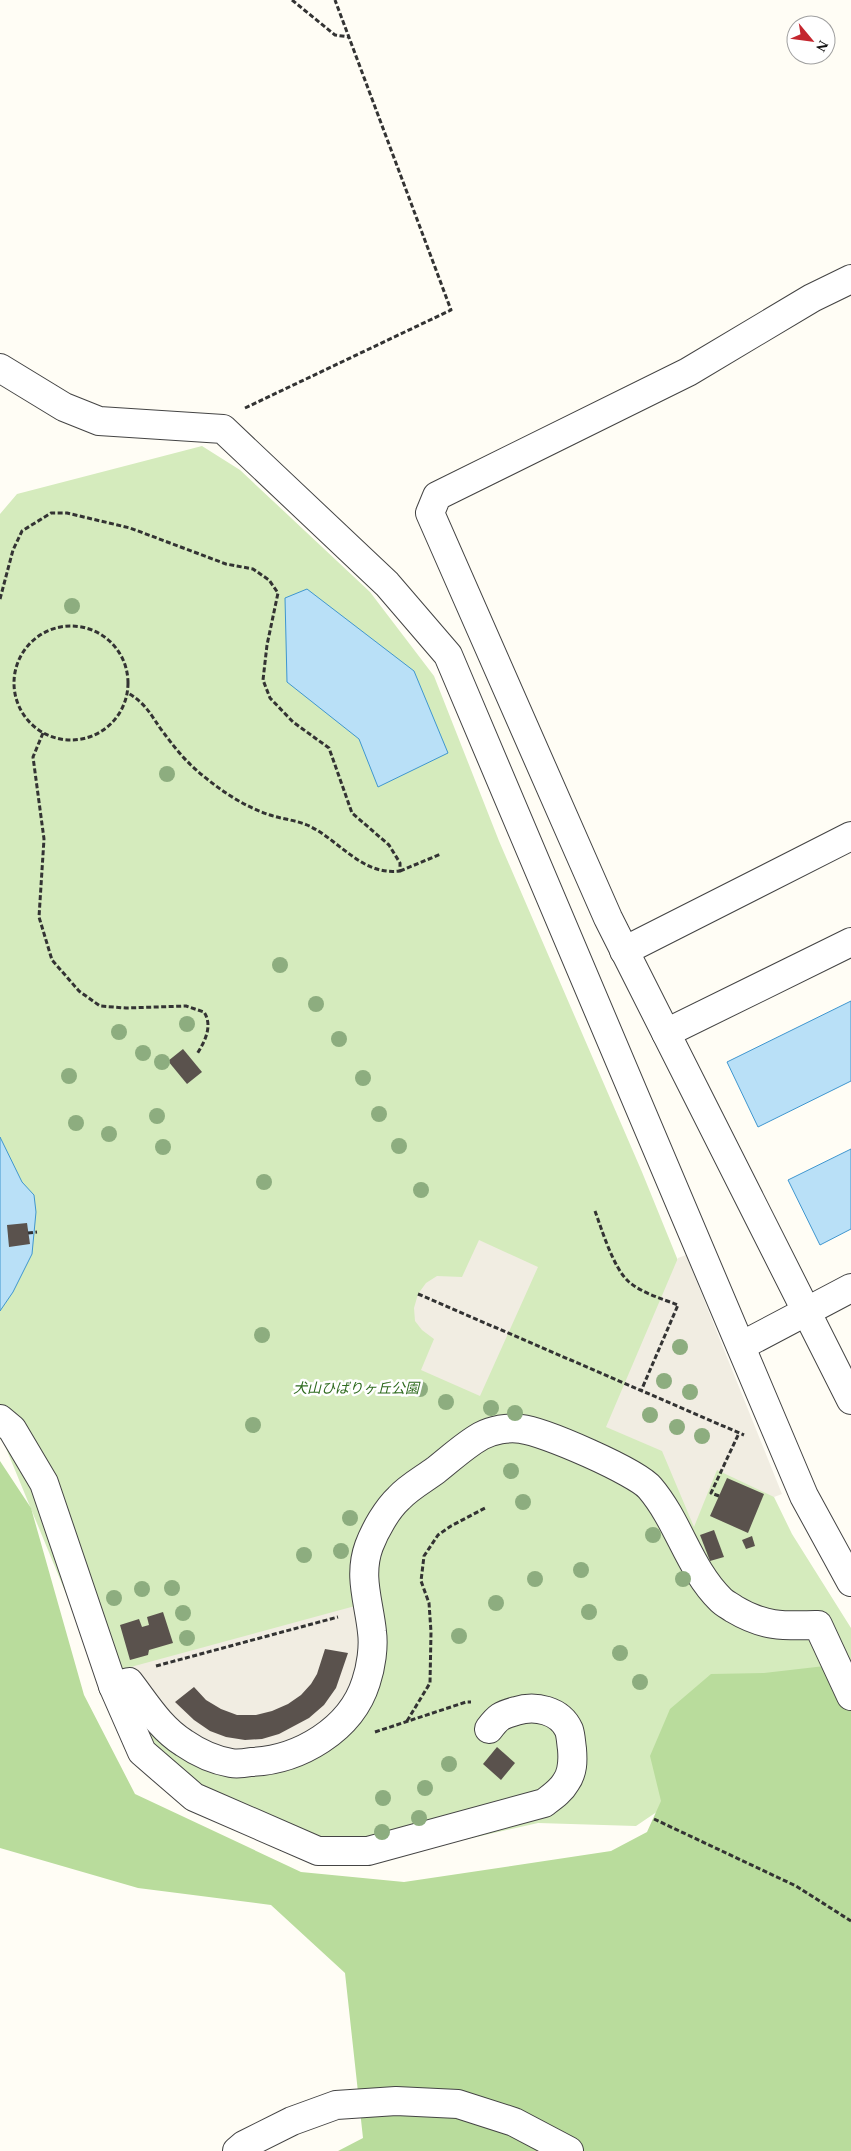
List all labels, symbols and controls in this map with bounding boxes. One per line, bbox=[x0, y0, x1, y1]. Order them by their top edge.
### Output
north arrow bbox=[786, 15, 836, 65]
text: N bbox=[813, 38, 831, 54]
park label: 犬山ひばりヶ丘公園 bbox=[293, 1381, 421, 1396]

